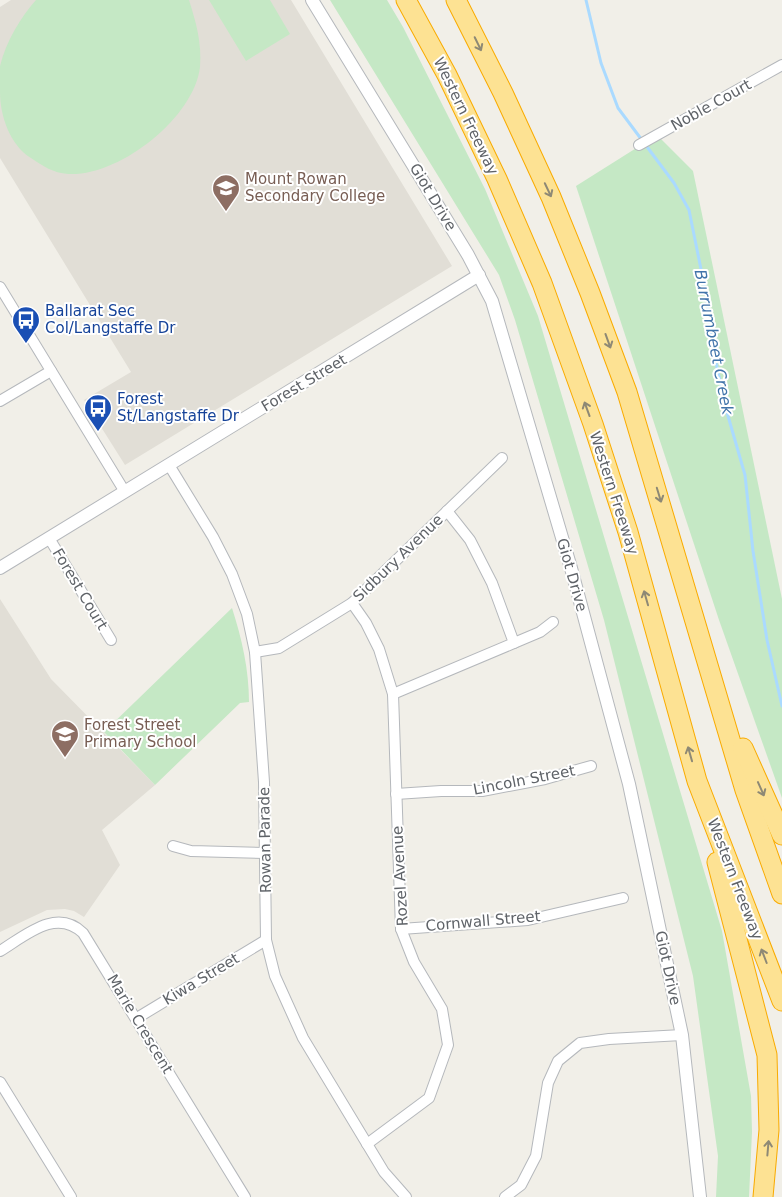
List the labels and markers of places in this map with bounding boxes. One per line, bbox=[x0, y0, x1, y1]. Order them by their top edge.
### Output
place label: Mount Rowan Secondary College bbox=[245, 170, 385, 205]
school or university icon: Mount Rowan Secondary College bbox=[211, 173, 241, 212]
place label: Ballarat Sec Col/Langstaffe Dr bbox=[45, 302, 176, 337]
bus stop icon: Ballarat Sec Col/Langstaffe Dr bbox=[11, 305, 41, 344]
place label: Forest St/Langstaffe Dr bbox=[117, 390, 240, 425]
bus stop icon: Forest St/Langstaffe Dr bbox=[83, 393, 113, 432]
place label: Forest Street Primary School bbox=[84, 716, 197, 751]
school or university icon: Forest Street Primary School bbox=[50, 719, 80, 758]

